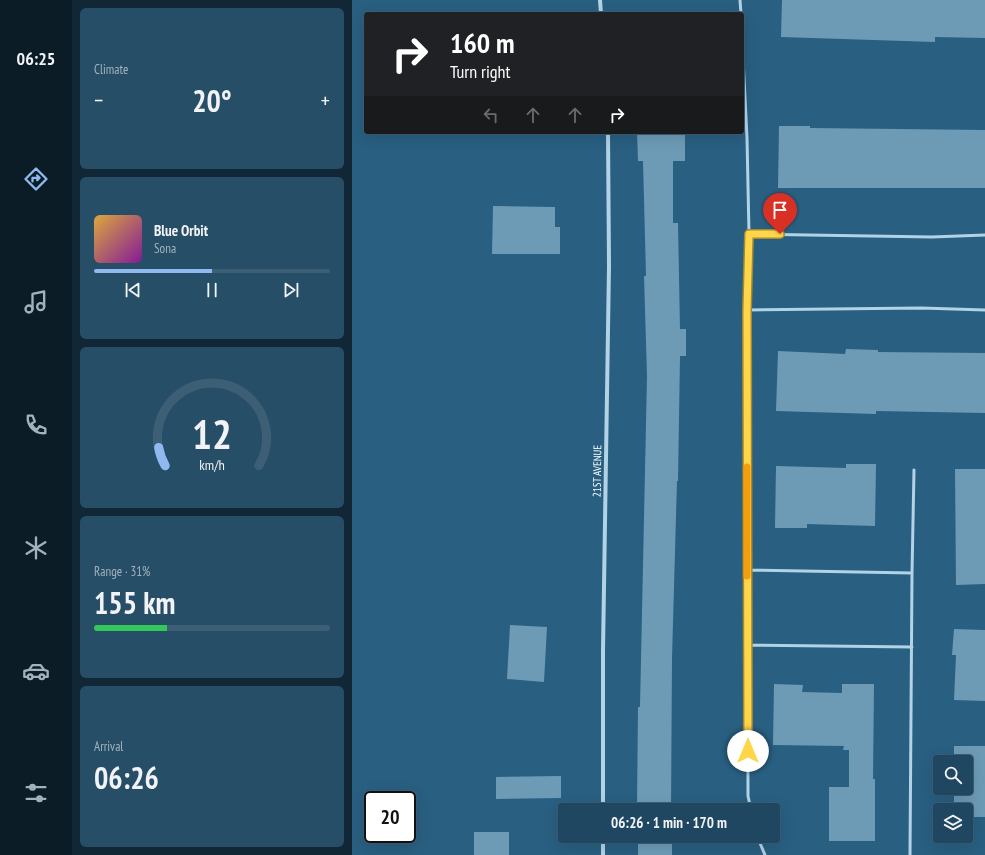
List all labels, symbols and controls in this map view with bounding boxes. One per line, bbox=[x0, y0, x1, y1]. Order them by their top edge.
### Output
text: 160 m bbox=[450, 24, 514, 61]
icon: right bbox=[384, 28, 436, 80]
text: 06:25 bbox=[17, 47, 55, 70]
text: Turn right bbox=[450, 60, 510, 83]
text: Climate bbox=[94, 61, 128, 78]
text: 20° bbox=[192, 81, 232, 120]
text: − bbox=[94, 86, 103, 114]
text: + bbox=[321, 86, 330, 114]
icon: left bbox=[480, 104, 502, 126]
icon: ahead bbox=[522, 104, 544, 126]
icon: ahead bbox=[564, 104, 586, 126]
icon: right bbox=[606, 104, 628, 126]
icon: directions bbox=[22, 165, 50, 193]
pin bbox=[763, 193, 797, 234]
icon: arrive bbox=[769, 199, 791, 221]
text: Blue Orbit bbox=[154, 221, 208, 240]
text: Sona bbox=[154, 240, 176, 257]
icon: previous bbox=[122, 279, 144, 301]
icon: pause bbox=[201, 279, 223, 301]
icon: next bbox=[280, 279, 302, 301]
icon: music bbox=[22, 288, 50, 316]
text: 12 bbox=[192, 406, 232, 459]
icon: phone bbox=[22, 411, 50, 439]
street label: 21ST AVENUE bbox=[590, 445, 604, 497]
text: km/h bbox=[199, 454, 225, 473]
icon: climate bbox=[22, 534, 50, 562]
text: Range · 31% bbox=[94, 563, 150, 580]
text: 155 km bbox=[94, 583, 175, 622]
icon: car bbox=[22, 657, 50, 685]
position arrow bbox=[727, 730, 769, 772]
text: Arrival bbox=[94, 738, 123, 755]
map controls bbox=[933, 755, 973, 843]
button: search bbox=[933, 755, 973, 795]
text: 06:26 bbox=[94, 758, 159, 797]
icon: filters bbox=[22, 779, 50, 807]
speed limit sign: 20 bbox=[364, 791, 416, 843]
button: layers bbox=[933, 803, 973, 843]
text: 06:26 · 1 min · 170 m bbox=[611, 813, 727, 832]

